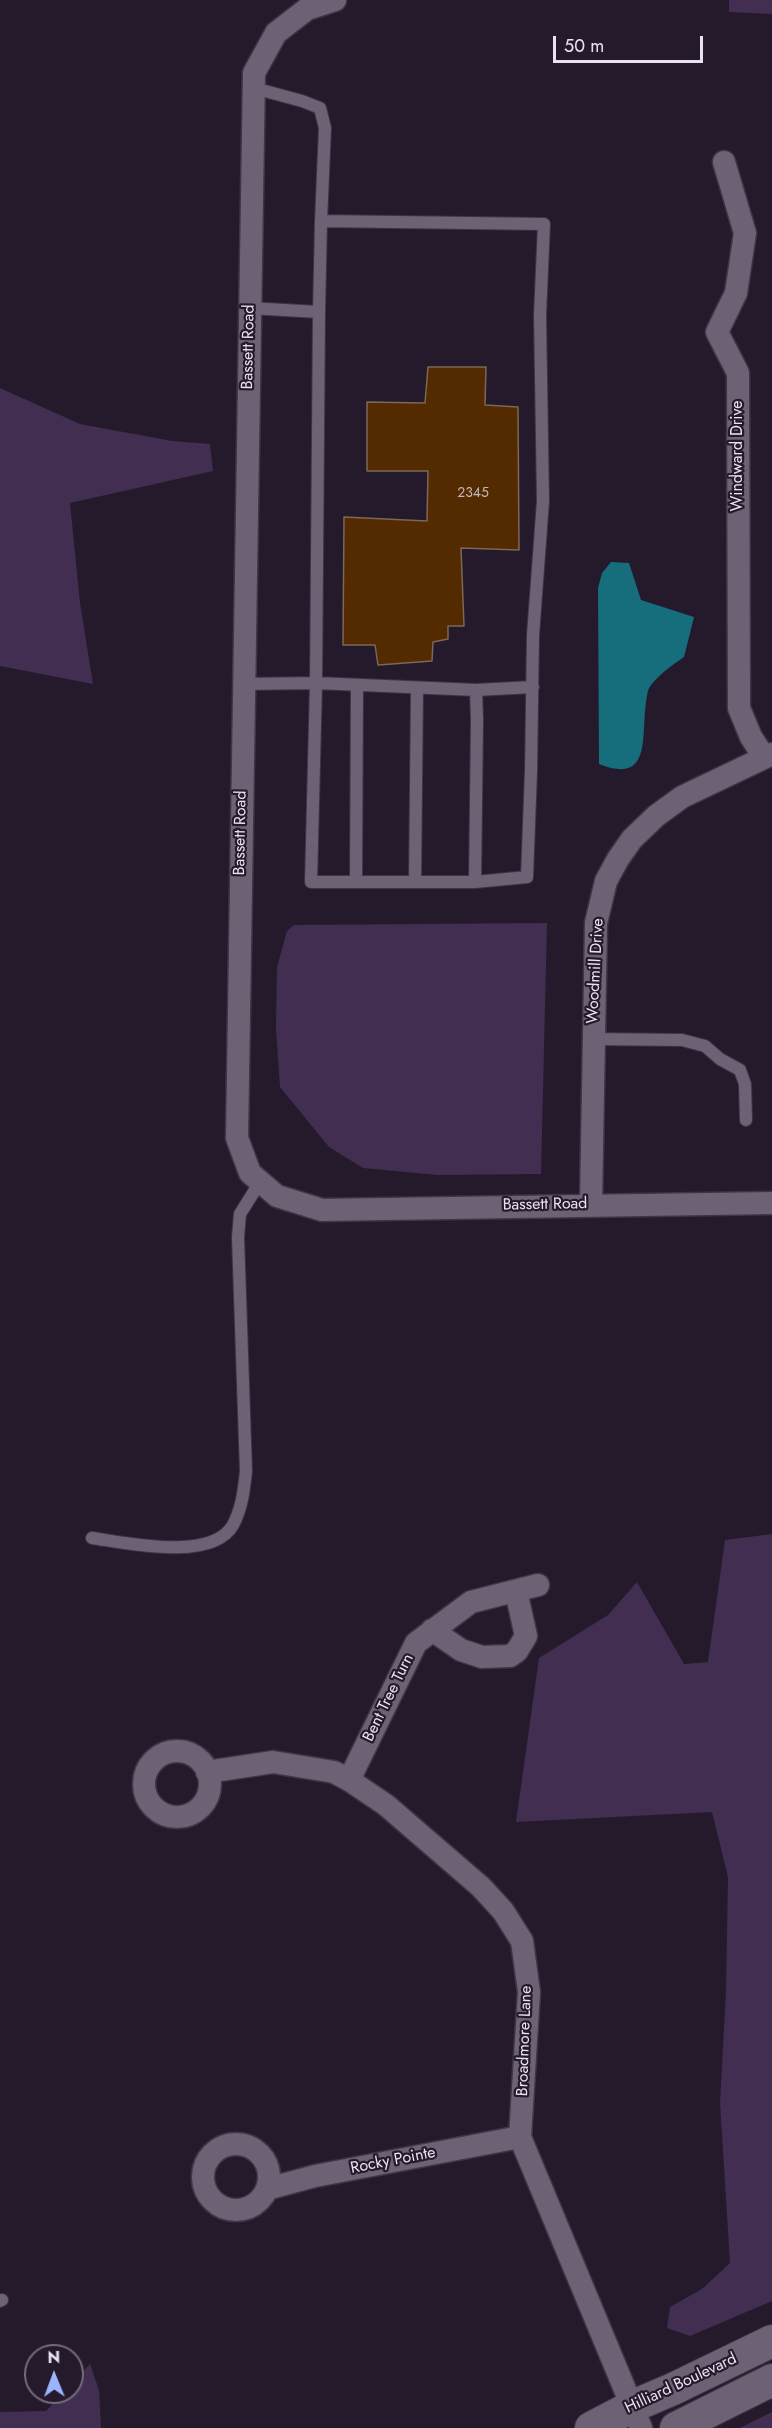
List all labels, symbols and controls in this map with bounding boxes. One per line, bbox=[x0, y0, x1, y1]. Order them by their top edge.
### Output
scale bar bbox=[556, 24, 706, 62]
text: 50 m bbox=[564, 33, 604, 59]
street label: Bassett Road bbox=[239, 304, 259, 390]
street label: Windward Drive bbox=[728, 400, 748, 512]
house number: 2345 bbox=[457, 486, 489, 502]
street label: Bassett Road bbox=[231, 790, 251, 876]
street label: Woodmill Drive bbox=[584, 918, 608, 1024]
street label: Bassett Road bbox=[502, 1195, 588, 1215]
street label: Bent Tree Turn bbox=[359, 1651, 419, 1745]
street label: Broadmore Lane bbox=[513, 1985, 537, 2097]
street label: Rocky Pointe bbox=[349, 2143, 437, 2179]
north arrow bbox=[24, 2344, 84, 2404]
text: N bbox=[47, 2346, 60, 2369]
street label: Hilliard Boulevard bbox=[622, 2350, 740, 2418]

